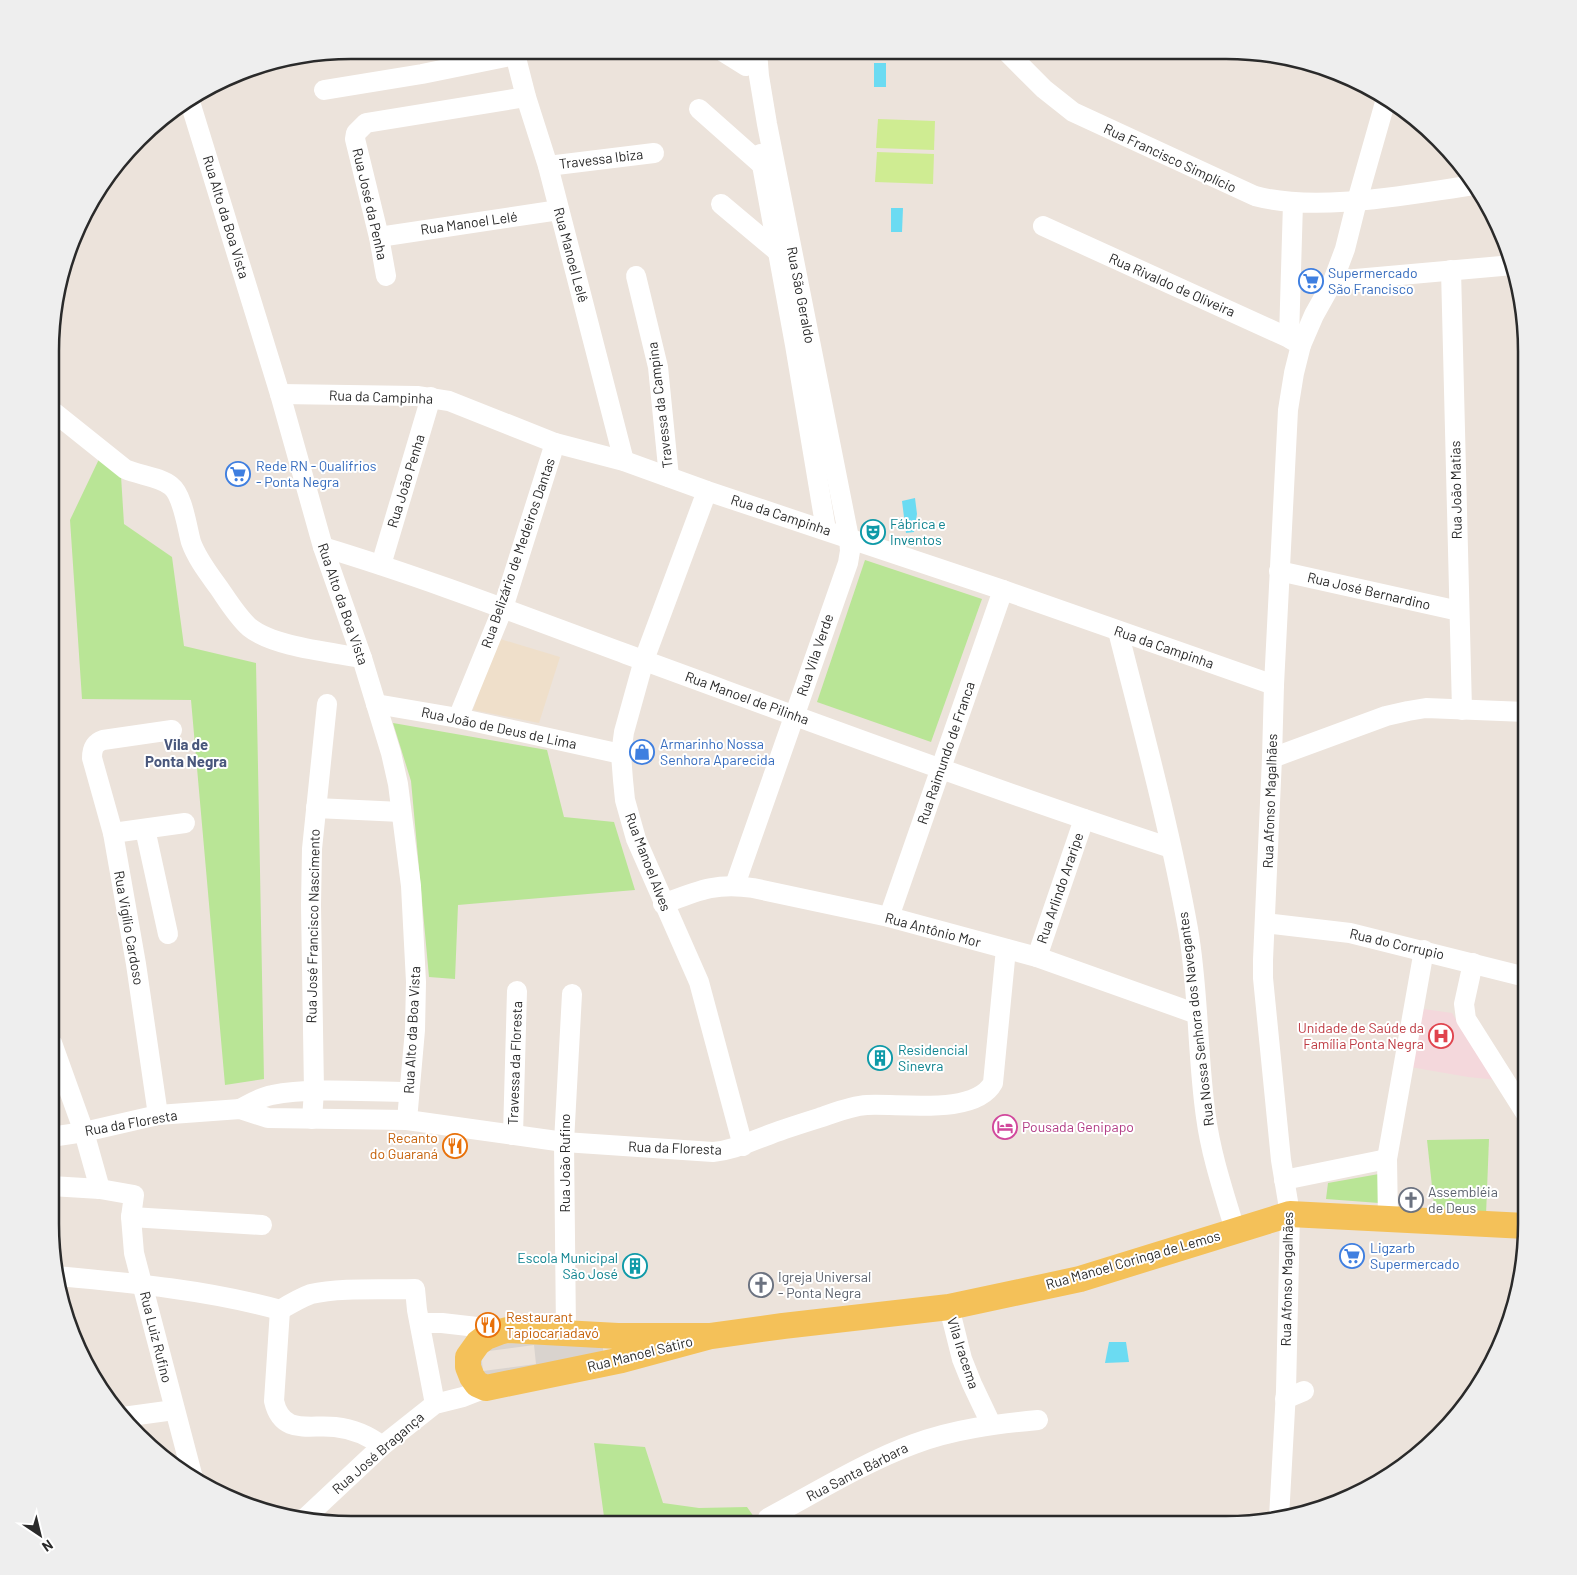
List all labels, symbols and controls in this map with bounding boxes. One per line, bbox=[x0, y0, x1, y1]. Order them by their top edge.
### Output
street label: Rua Francisco Simplício bbox=[1101, 119, 1239, 196]
street label: Travessa Ibiza bbox=[558, 145, 644, 172]
street label: Rua José da Penha bbox=[349, 146, 392, 261]
street label: Rua Alto da Boa Vista bbox=[200, 153, 253, 280]
street label: Rua Manoel Lelê bbox=[551, 205, 592, 304]
street label: Rua Manoel Lelé bbox=[419, 207, 519, 238]
street label: Rua São Geraldo bbox=[784, 245, 819, 345]
street label: Rua Rivaldo de Oliveira bbox=[1107, 249, 1238, 320]
place label: Supermercado São Francisco bbox=[1328, 264, 1418, 297]
supermarket icon: Supermercado São Francisco bbox=[1298, 268, 1324, 294]
street label: Travessa da Campina bbox=[643, 341, 676, 469]
street label: Rua da Campinha bbox=[329, 386, 433, 407]
street label: Rua João Penha bbox=[383, 432, 428, 530]
street label: Rua João Matias bbox=[1446, 440, 1465, 540]
street label: Rua Belizário de Medeiros Dantas bbox=[477, 455, 558, 650]
place label: Rede RN - Qualifrios - Ponta Negra bbox=[256, 457, 377, 490]
supermarket icon: Rede RN - Qualifrios - Ponta Negra bbox=[225, 461, 251, 487]
street label: Rua da Campinha bbox=[729, 490, 833, 539]
place label: Fábrica e Inventos bbox=[890, 515, 946, 548]
theatre icon: Fábrica e Inventos bbox=[860, 519, 886, 545]
street label: Rua Alto da Boa Vista bbox=[315, 541, 372, 667]
street label: Rua José Bernardino bbox=[1306, 568, 1432, 613]
street label: Rua Vila Verde bbox=[792, 611, 837, 698]
street label: Rua da Campinha bbox=[1112, 622, 1216, 672]
street label: Rua Manoel de Pilinha bbox=[683, 667, 811, 728]
street label: Rua Raimundo de Franca bbox=[913, 679, 978, 826]
street label: Rua João de Deus de Lima bbox=[420, 703, 578, 752]
street label: Rua Afonso Magalhães bbox=[1259, 733, 1280, 869]
district label: Vila de Ponta Negra bbox=[145, 735, 227, 770]
place label: Armarinho Nossa Senhora Aparecida bbox=[660, 735, 775, 768]
shop icon: Armarinho Nossa Senhora Aparecida bbox=[629, 739, 655, 765]
street label: Rua Manoel Alves bbox=[622, 810, 675, 914]
street label: Rua José Francisco Nascimento bbox=[302, 829, 323, 1023]
street label: Rua Arlindo Araripe bbox=[1033, 830, 1087, 946]
street label: Rua Vigílio Cardoso bbox=[111, 869, 148, 986]
street label: Rua Antônio Mor bbox=[883, 909, 983, 951]
street label: Rua Nossa Senhora dos Navegantes bbox=[1174, 911, 1217, 1127]
street label: Rua do Corrupio bbox=[1348, 924, 1446, 963]
street label: Rua Alto da Boa Vista bbox=[400, 966, 423, 1094]
street label: Travessa da Floresta bbox=[504, 1001, 525, 1125]
place label: Unidade de Saúde da Família Ponta Negra bbox=[1298, 1019, 1424, 1052]
hospital icon: Unidade de Saúde da Família Ponta Negra bbox=[1428, 1023, 1454, 1049]
place label: Residencial Sinevra bbox=[898, 1041, 968, 1074]
building icon: Residencial Sinevra bbox=[867, 1045, 893, 1071]
street label: Rua da Floresta bbox=[83, 1106, 179, 1139]
street label: Rua João Rufino bbox=[556, 1114, 573, 1212]
hotel icon: Pousada Genipapo bbox=[992, 1114, 1018, 1140]
place label: Pousada Genipapo bbox=[1022, 1118, 1134, 1135]
place label: Recanto do Guaraná bbox=[370, 1129, 438, 1162]
restaurant icon: Recanto do Guaraná bbox=[442, 1133, 468, 1159]
street label: Rua da Floresta bbox=[628, 1137, 722, 1158]
place label: Assembléia de Deus bbox=[1428, 1183, 1498, 1216]
church icon: Assembléia de Deus bbox=[1398, 1187, 1424, 1213]
street label: Rua Afonso Magalhães bbox=[1277, 1211, 1296, 1346]
street label: Rua Manoel Coringa de Lemos bbox=[1044, 1226, 1222, 1293]
place label: Ligzarb Supermercado bbox=[1370, 1239, 1460, 1272]
supermarket icon: Ligzarb Supermercado bbox=[1339, 1243, 1365, 1269]
place label: Escola Municipal São José bbox=[517, 1249, 618, 1282]
building icon: Escola Municipal São José bbox=[622, 1253, 648, 1279]
place label: Igreja Universal - Ponta Negra bbox=[778, 1268, 871, 1301]
church icon: Igreja Universal - Ponta Negra bbox=[748, 1272, 774, 1298]
street label: Rua Luiz Rufino bbox=[137, 1289, 176, 1384]
place label: Restaurant Tapiocariadavó bbox=[506, 1308, 599, 1341]
restaurant icon: Restaurant Tapiocariadavó bbox=[475, 1312, 501, 1338]
street label: Vila Iracema bbox=[944, 1315, 983, 1391]
street label: Rua Manoel Sátiro bbox=[585, 1332, 695, 1375]
street label: Rua José Bragança bbox=[328, 1408, 427, 1497]
street label: Rua Santa Bárbara bbox=[803, 1439, 910, 1505]
north arrow bbox=[15, 1510, 65, 1560]
text: N bbox=[39, 1536, 56, 1556]

